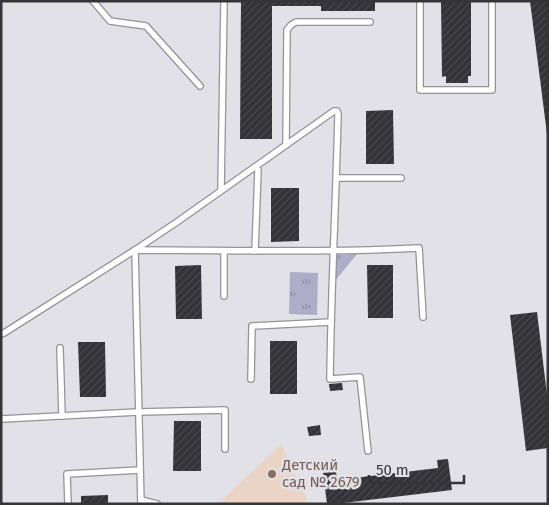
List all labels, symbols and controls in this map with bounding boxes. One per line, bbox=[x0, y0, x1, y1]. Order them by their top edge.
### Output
scale bar bbox=[369, 452, 464, 484]
place label: Детский сад № 2679 bbox=[281, 456, 360, 491]
text: 50 m bbox=[376, 461, 409, 479]
marker: Детский сад № 2679 bbox=[266, 468, 278, 480]

